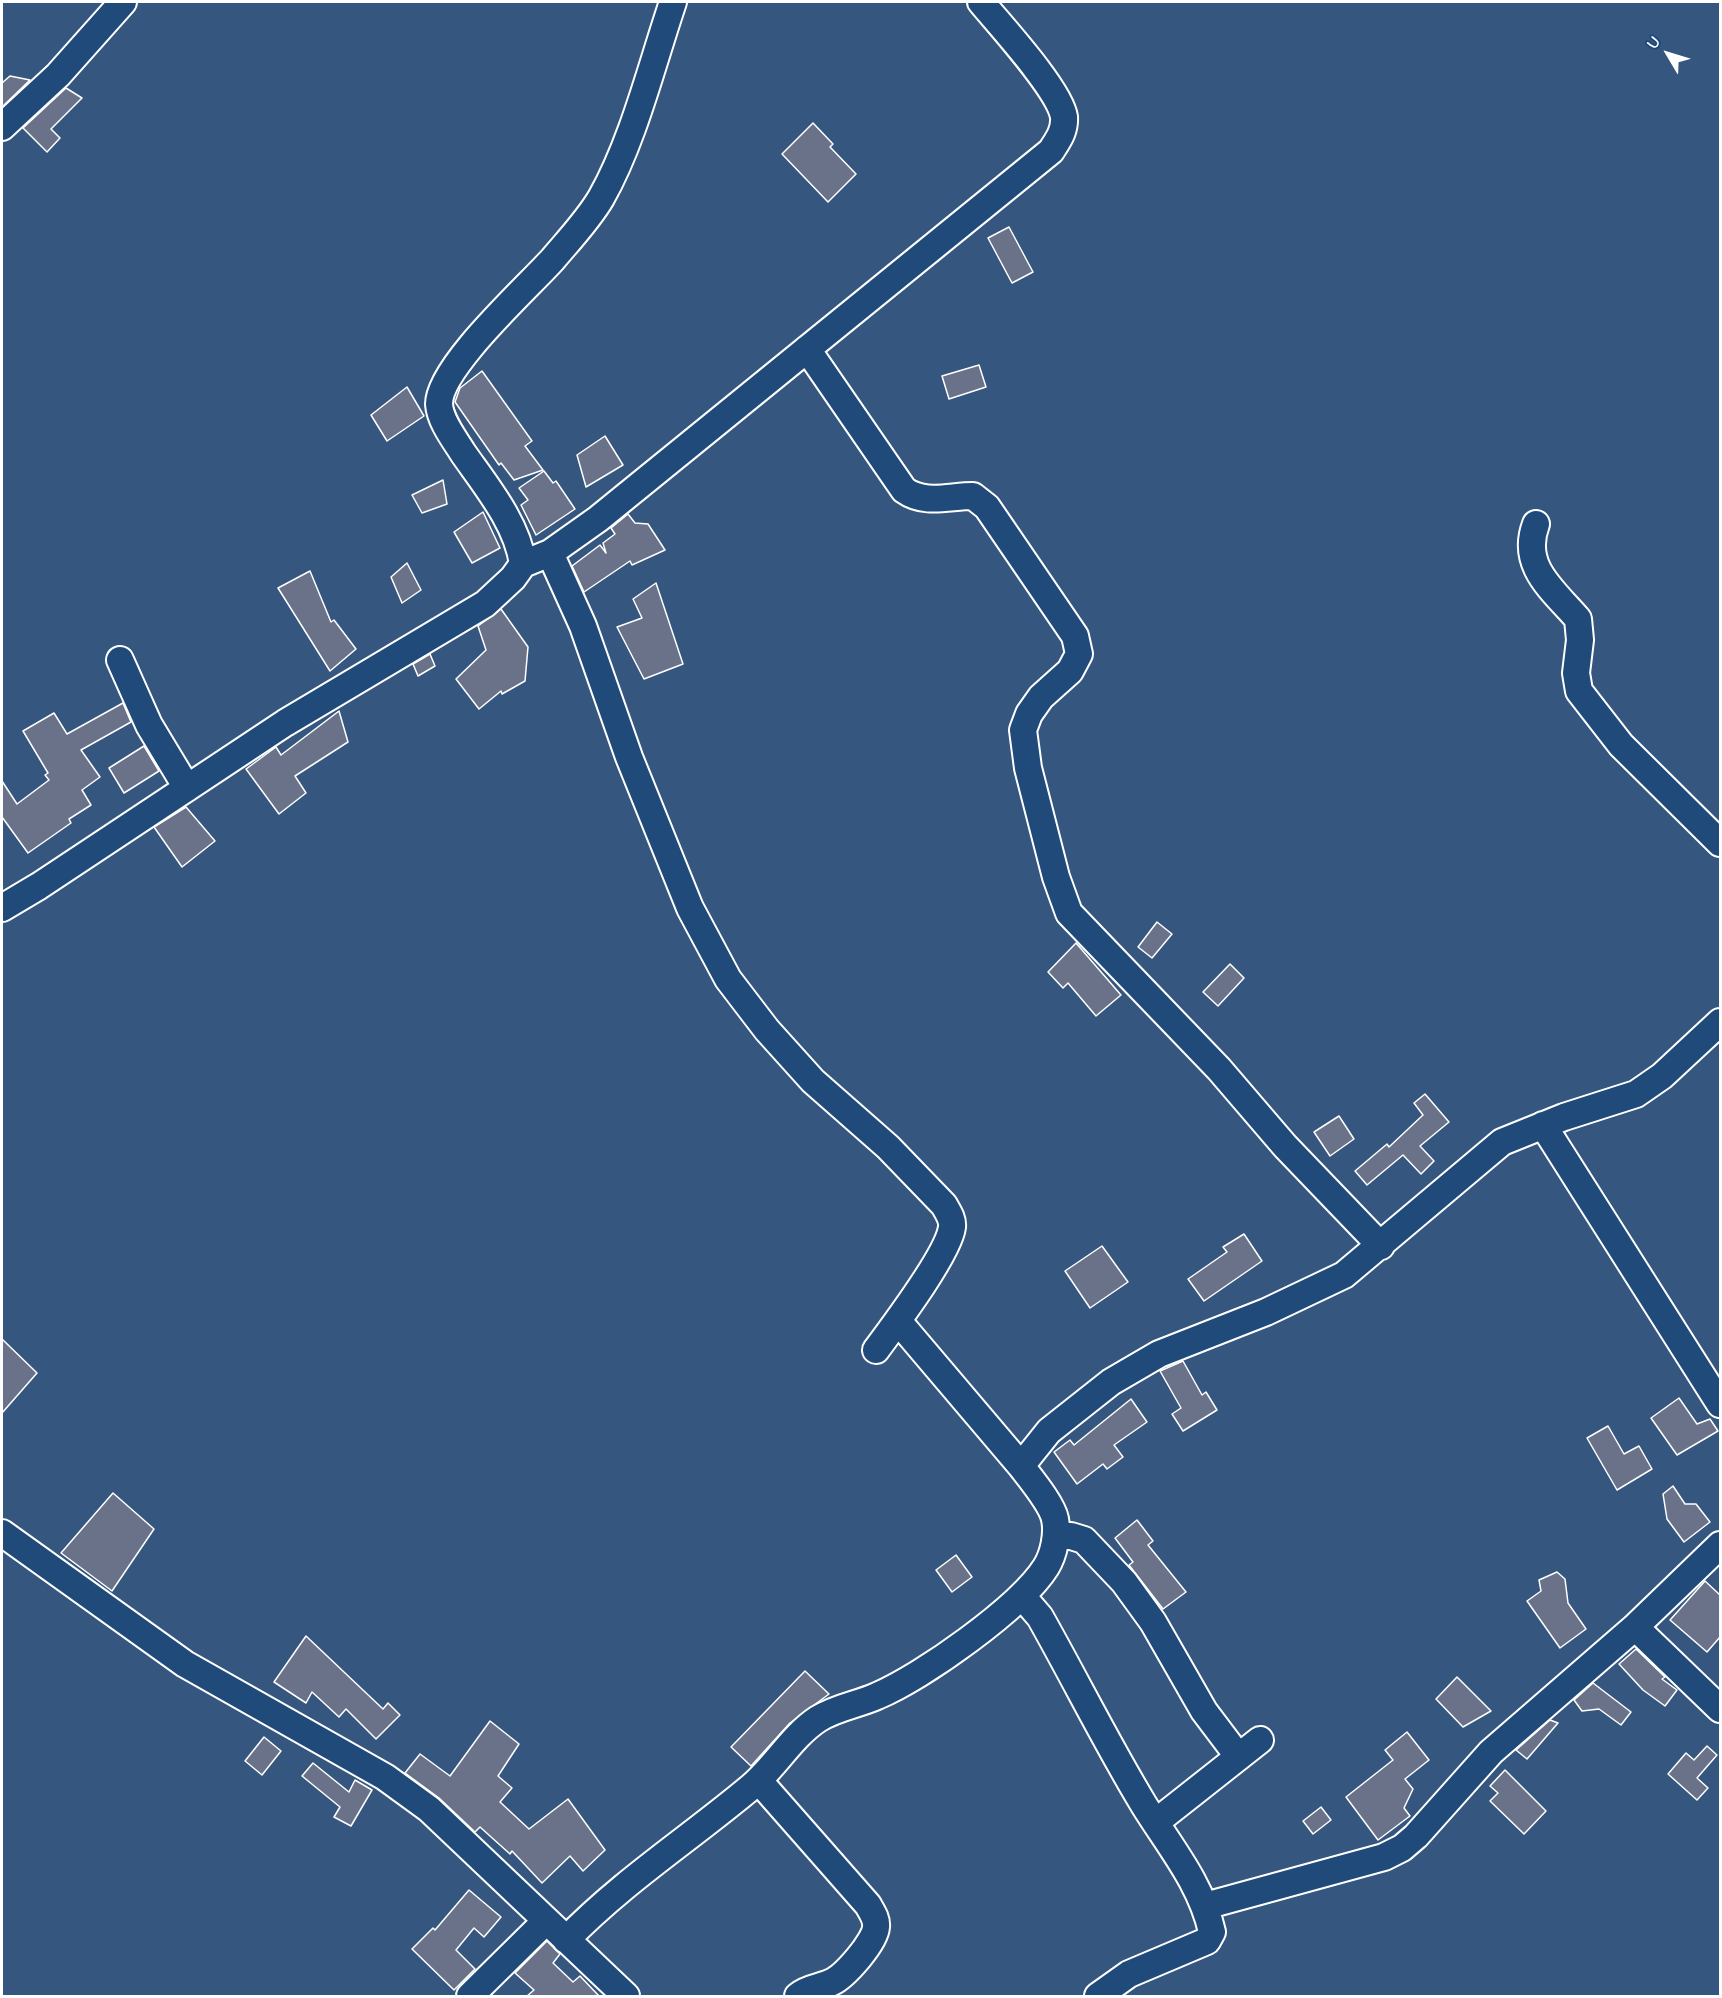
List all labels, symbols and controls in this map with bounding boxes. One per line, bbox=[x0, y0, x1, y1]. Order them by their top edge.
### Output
north arrow bbox=[1638, 24, 1698, 84]
text: U bbox=[1643, 33, 1664, 53]

